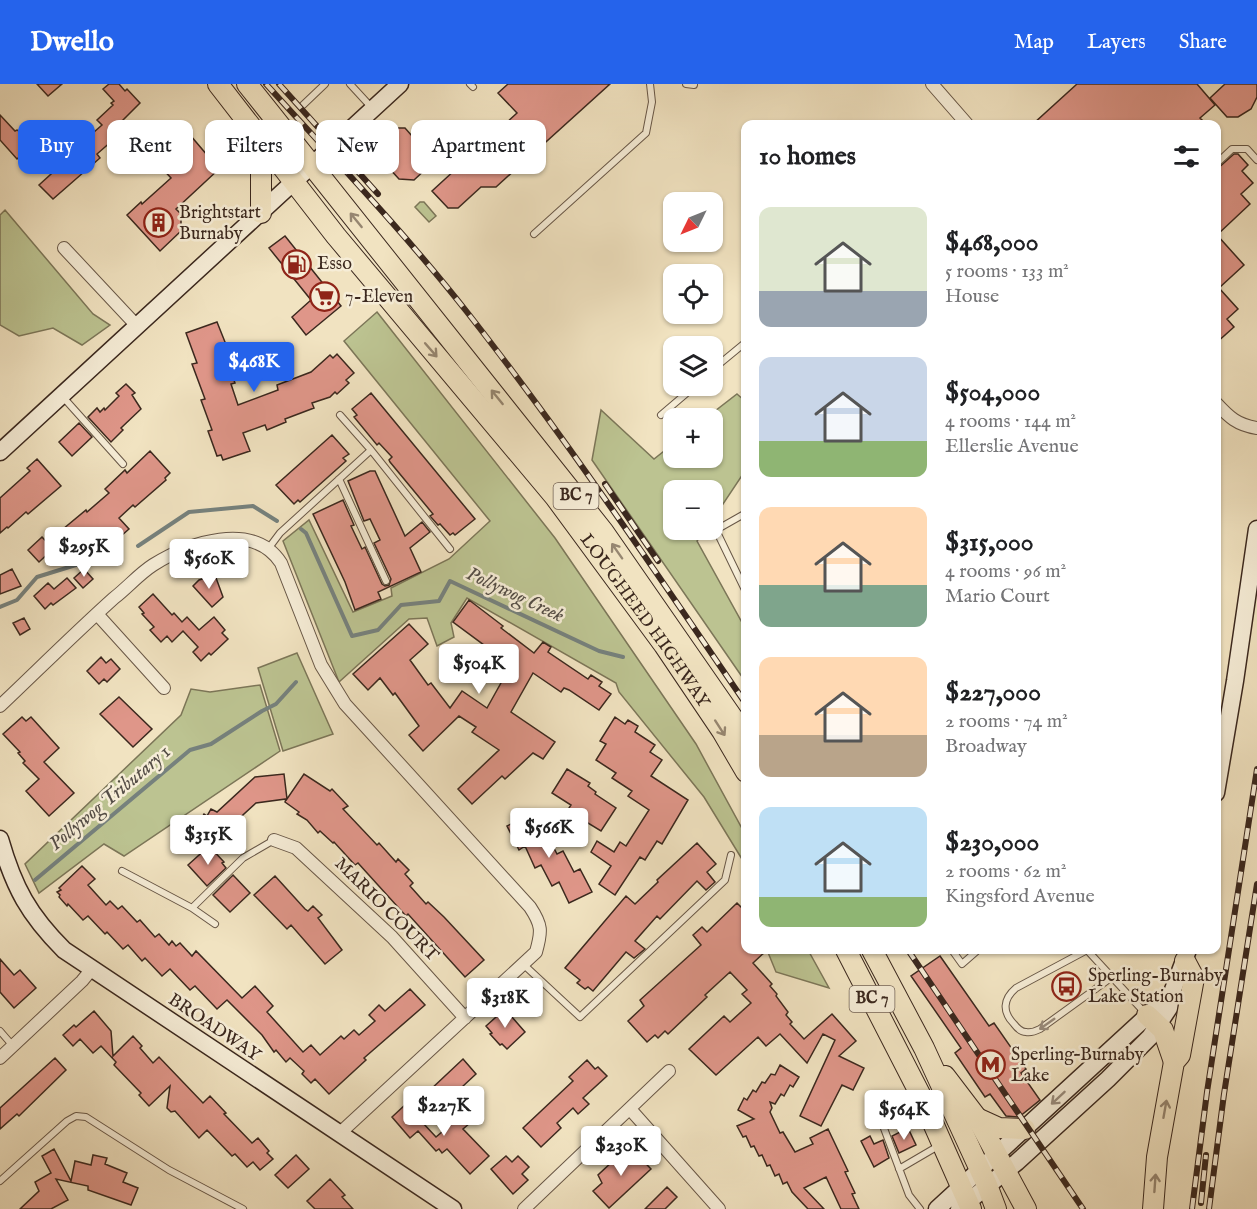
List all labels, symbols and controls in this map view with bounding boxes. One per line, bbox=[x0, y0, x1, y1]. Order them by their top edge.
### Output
text: Dwello bbox=[30, 25, 114, 60]
text: Map bbox=[1014, 29, 1054, 56]
text: Layers bbox=[1087, 29, 1146, 56]
text: Share bbox=[1179, 29, 1227, 56]
chip: Buy bbox=[18, 120, 95, 174]
chip: Rent bbox=[107, 120, 193, 174]
chip: Filters bbox=[205, 120, 304, 174]
chip: New bbox=[316, 120, 399, 174]
chip: Apartment bbox=[411, 120, 546, 174]
text: 10 homes bbox=[759, 140, 856, 173]
icon: filters bbox=[1170, 140, 1203, 173]
north arrow bbox=[663, 192, 723, 252]
map controls bbox=[663, 192, 723, 540]
place label: Brightstart Burnaby bbox=[179, 202, 261, 246]
building icon: Brightstart Burnaby bbox=[142, 207, 174, 239]
one-way arrow bbox=[349, 212, 362, 228]
text: $468,000 bbox=[945, 226, 1039, 259]
icon: home bbox=[807, 231, 879, 303]
fuel station icon: Esso bbox=[280, 248, 312, 280]
place label: Esso bbox=[317, 253, 352, 276]
text: 5 rooms · 133 m² bbox=[945, 259, 1069, 284]
button: locate bbox=[663, 264, 723, 324]
supermarket icon: 7-Eleven bbox=[308, 281, 340, 313]
text: House bbox=[945, 284, 999, 309]
place label: 7-Eleven bbox=[345, 286, 414, 309]
button: layers bbox=[663, 336, 723, 396]
pin: $468K bbox=[212, 342, 296, 393]
one-way arrow bbox=[424, 342, 437, 358]
text: $468K bbox=[228, 349, 280, 374]
text: $504,000 bbox=[945, 376, 1040, 409]
icon: home bbox=[807, 381, 879, 453]
one-way arrow bbox=[491, 389, 504, 405]
button: + bbox=[663, 408, 723, 468]
text: 4 rooms · 144 m² bbox=[945, 409, 1076, 434]
text: Ellerslie Avenue bbox=[945, 434, 1079, 459]
button: − bbox=[663, 480, 723, 540]
road number: BC 7 bbox=[554, 483, 598, 509]
text: $315,000 bbox=[945, 526, 1033, 559]
pin: $295K bbox=[42, 527, 126, 578]
street label: LOUGHEED HIGHWAY bbox=[574, 529, 715, 713]
icon: home bbox=[807, 531, 879, 603]
text: $295K bbox=[59, 534, 109, 559]
pin: $560K bbox=[167, 539, 251, 590]
one-way arrow bbox=[611, 543, 623, 560]
text: $560K bbox=[184, 546, 235, 571]
text: 4 rooms · 96 m² bbox=[945, 559, 1066, 584]
water label: Pollywog Creek bbox=[462, 561, 568, 629]
text: Mario Court bbox=[945, 584, 1050, 609]
pin: $504K bbox=[437, 644, 521, 695]
text: $504K bbox=[453, 651, 505, 676]
text: $227,000 bbox=[945, 676, 1041, 709]
icon: home bbox=[807, 681, 879, 753]
text: 2 rooms · 74 m² bbox=[945, 709, 1068, 734]
one-way arrow bbox=[714, 719, 726, 736]
text: Broadway bbox=[945, 734, 1027, 759]
water label: Pollywog Tributary 1 bbox=[44, 740, 177, 857]
pin: $566K bbox=[507, 808, 591, 859]
pin: $315K bbox=[166, 815, 250, 866]
text: $566K bbox=[524, 815, 574, 840]
text: $315K bbox=[184, 822, 232, 847]
text: $230,000 bbox=[945, 826, 1039, 859]
icon: home bbox=[807, 831, 879, 903]
street label: MARIO COURT bbox=[329, 853, 443, 967]
text: 2 rooms · 62 m² bbox=[945, 859, 1067, 884]
text: Kingsford Avenue bbox=[945, 884, 1095, 909]
place label: Sperling-Burnaby Lake Station bbox=[1088, 965, 1223, 1009]
bus stop icon: Sperling-Burnaby Lake Station bbox=[1051, 970, 1083, 1002]
pin: $318K bbox=[463, 978, 547, 1029]
text: $318K bbox=[481, 985, 529, 1010]
road number: BC 7 bbox=[850, 986, 894, 1012]
street label: BROADWAY bbox=[163, 989, 265, 1068]
one-way arrow bbox=[1040, 1018, 1056, 1030]
place label: Sperling–Burnaby Lake bbox=[1011, 1044, 1144, 1088]
metro station icon: Sperling–Burnaby Lake bbox=[974, 1049, 1006, 1081]
pin: $227K bbox=[402, 1086, 486, 1137]
pin: $564K bbox=[862, 1090, 946, 1141]
one-way arrow bbox=[1051, 1091, 1066, 1106]
text: $227K bbox=[417, 1093, 471, 1118]
text: $564K bbox=[879, 1097, 929, 1122]
one-way arrow bbox=[1160, 1100, 1171, 1120]
pin: $230K bbox=[579, 1126, 663, 1177]
text: $230K bbox=[595, 1133, 647, 1158]
one-way arrow bbox=[1150, 1173, 1161, 1193]

